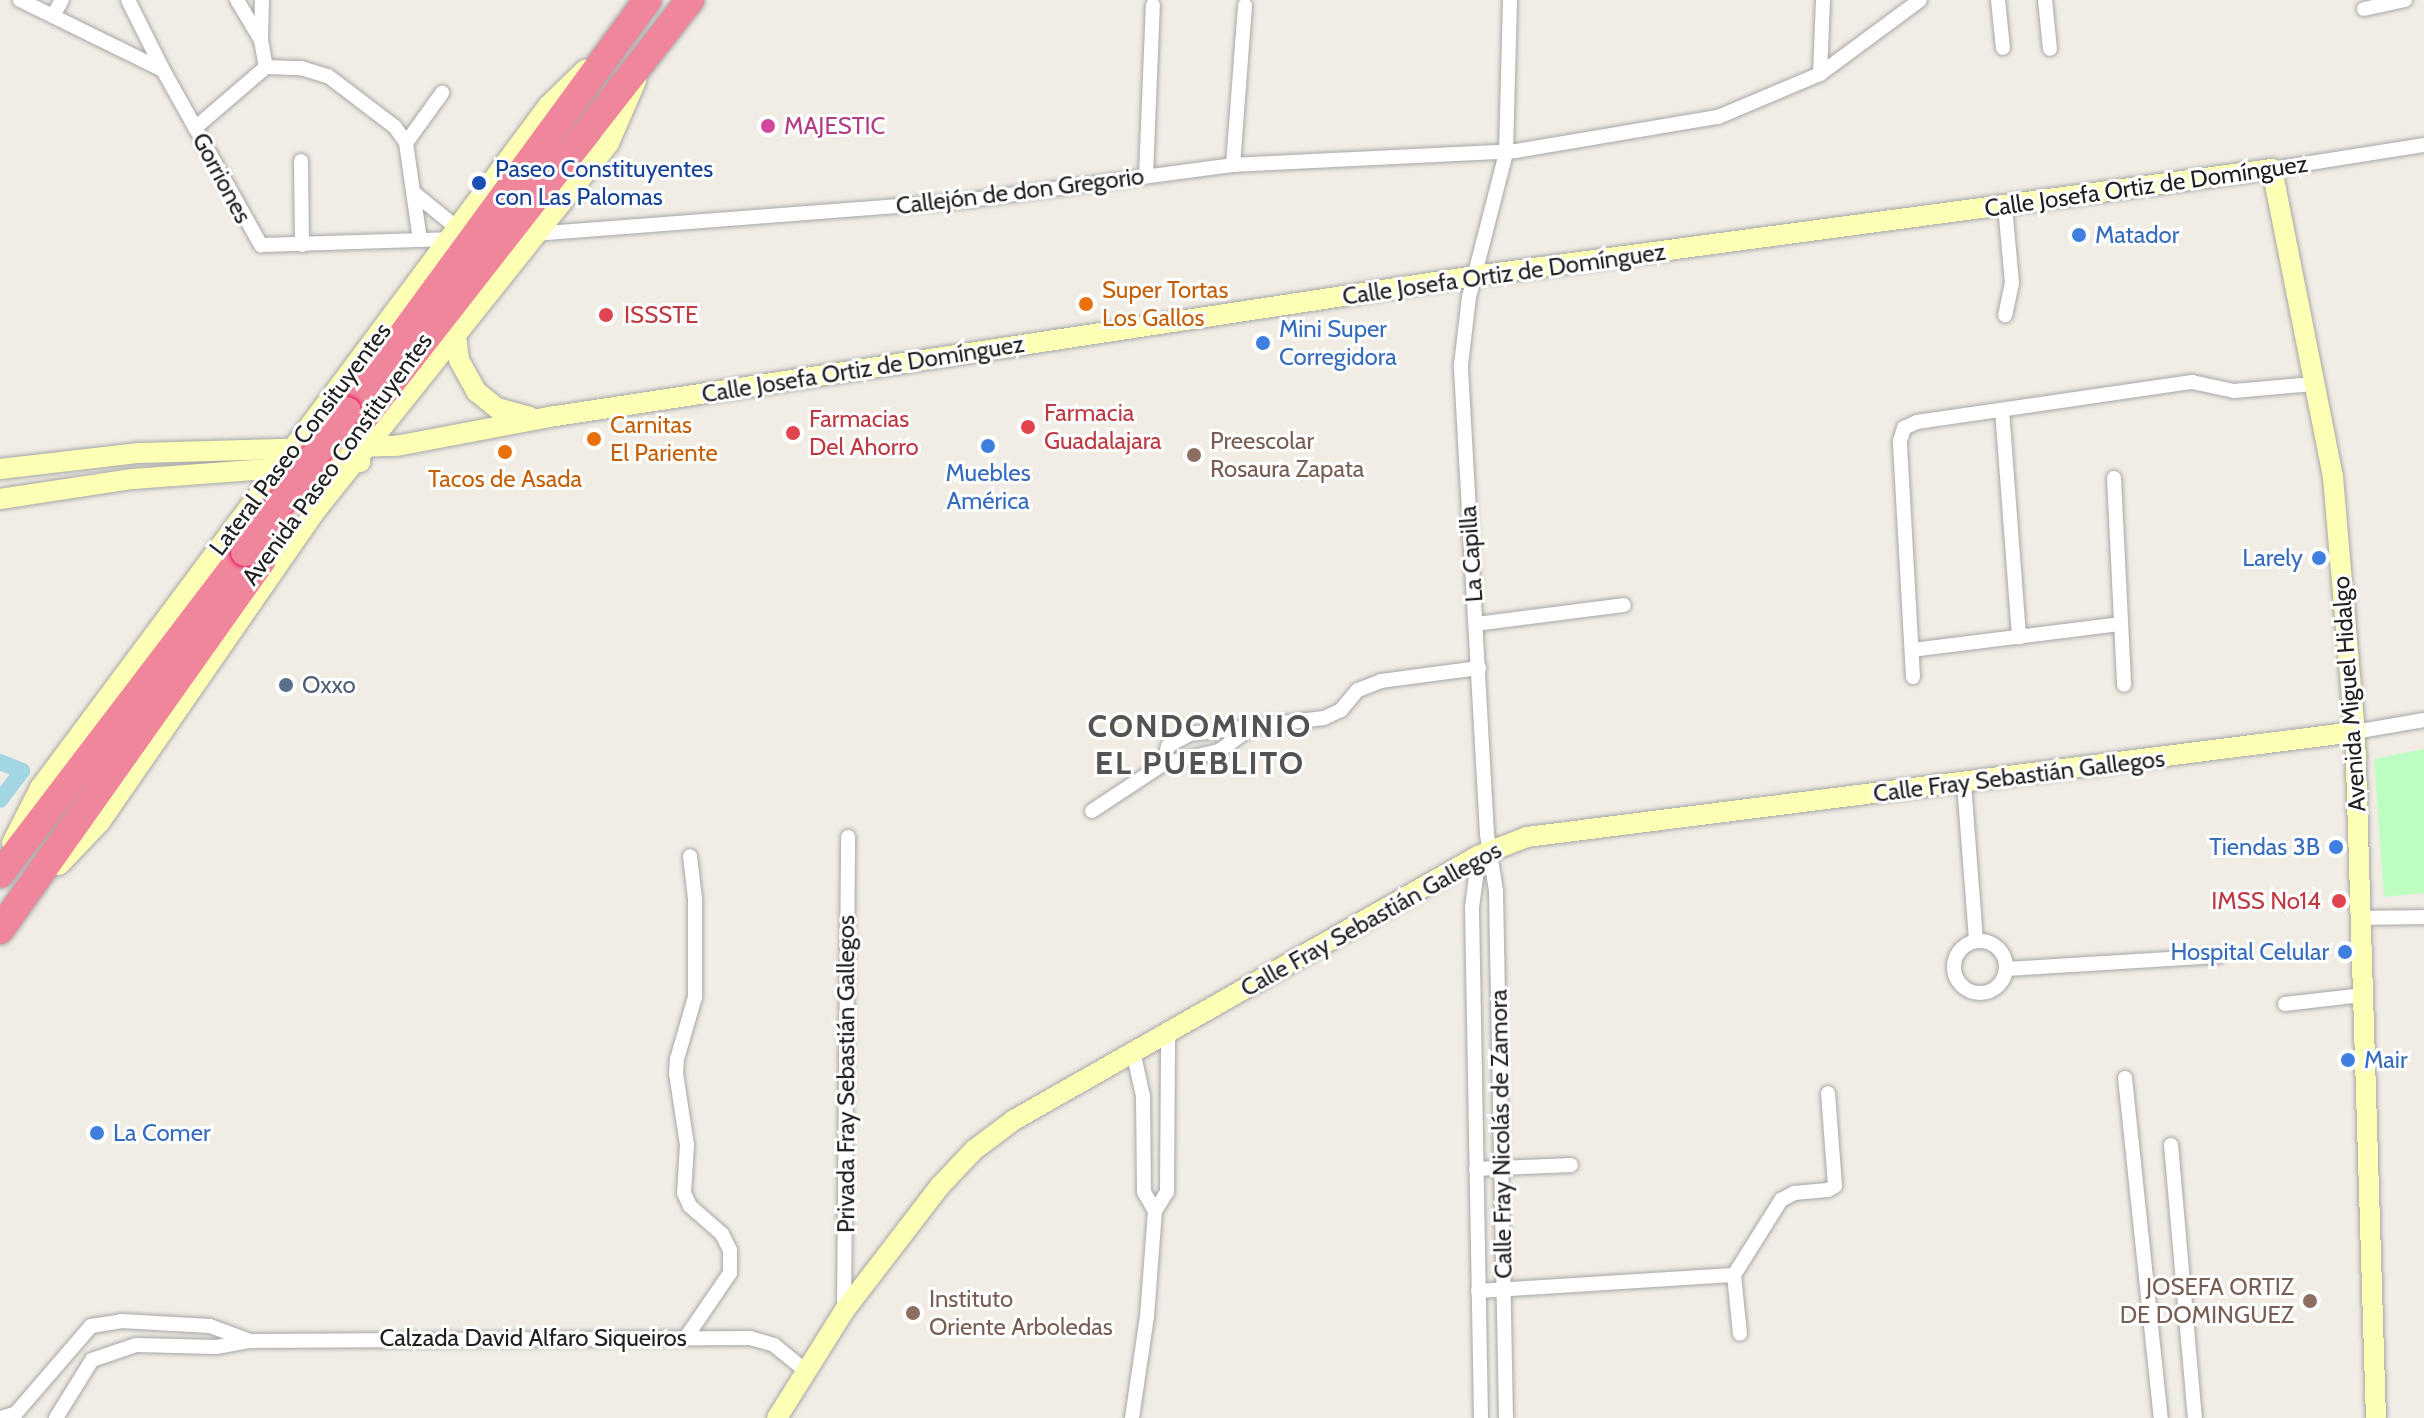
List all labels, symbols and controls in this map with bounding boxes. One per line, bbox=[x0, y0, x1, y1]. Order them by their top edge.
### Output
place label: MAJESTIC bbox=[784, 112, 885, 140]
marker: MAJESTIC bbox=[759, 117, 777, 135]
street label: Gorriones bbox=[186, 128, 258, 228]
street label: Calle Josefa Ortiz de Domínguez bbox=[1983, 149, 2309, 223]
place label: Paseo Constituyentes con Las Palomas bbox=[495, 155, 713, 211]
street label: Callejón de don Gregorio bbox=[894, 161, 1146, 221]
marker: Paseo Constituyentes con Las Palomas bbox=[470, 174, 488, 192]
place label: Matador bbox=[2095, 221, 2179, 249]
marker: Matador bbox=[2070, 226, 2088, 244]
street label: Calle Josefa Ortiz de Domínguez bbox=[1341, 237, 1667, 311]
place label: Super Tortas Los Gallos bbox=[1102, 276, 1228, 332]
marker: Super Tortas Los Gallos bbox=[1077, 295, 1095, 313]
place label: ISSSTE bbox=[624, 301, 698, 329]
marker: ISSSTE bbox=[595, 304, 617, 326]
place label: Mini Super Corregidora bbox=[1279, 315, 1397, 371]
street label: Lateral Paseo Consituyentes bbox=[203, 317, 397, 561]
street label: Avenida Paseo Constituyentes bbox=[236, 327, 438, 591]
street label: Calle Josefa Ortiz de Domínguez bbox=[700, 329, 1026, 409]
marker: Mini Super Corregidora bbox=[1254, 334, 1272, 352]
place label: Farmacia Guadalajara bbox=[1044, 399, 1162, 455]
place label: Farmacias Del Ahorro bbox=[809, 405, 919, 461]
place label: Carnitas El Pariente bbox=[610, 411, 718, 467]
marker: Farmacia Guadalajara bbox=[1019, 418, 1037, 436]
marker: Farmacias Del Ahorro bbox=[784, 424, 802, 442]
place label: Preescolar Rosaura Zapata bbox=[1210, 427, 1364, 483]
marker: Carnitas El Pariente bbox=[585, 430, 603, 448]
marker: Muebles América bbox=[979, 437, 997, 455]
marker: Tacos de Asada bbox=[496, 443, 514, 461]
marker: Preescolar Rosaura Zapata bbox=[1185, 446, 1203, 464]
place label: Muebles América bbox=[945, 459, 1031, 515]
place label: Tacos de Asada bbox=[428, 465, 582, 493]
street label: La Capilla bbox=[1453, 505, 1489, 603]
place label: Larely bbox=[2242, 544, 2303, 572]
marker: Larely bbox=[2310, 549, 2328, 567]
street label: Avenida Miguel Hidalgo bbox=[2326, 575, 2372, 813]
place label: Oxxo bbox=[302, 671, 356, 699]
marker: Oxxo bbox=[277, 676, 295, 694]
district label: CONDOMINIO EL PUEBLITO bbox=[1088, 708, 1312, 783]
street label: Calle Fray Sebastián Gallegos bbox=[1872, 744, 2166, 808]
place label: Tiendas 3B bbox=[2209, 833, 2320, 861]
street label: Calle Fray Sebastián Gallegos bbox=[1236, 835, 1506, 1003]
marker: Tiendas 3B bbox=[2327, 838, 2345, 856]
place label: IMSS No14 bbox=[2211, 887, 2321, 915]
marker: IMSS No14 bbox=[2328, 890, 2350, 912]
street label: Privada Fray Sebastián Gallegos bbox=[832, 915, 860, 1233]
place label: Hospital Celular bbox=[2170, 938, 2329, 966]
marker: Hospital Celular bbox=[2336, 943, 2354, 961]
street label: Calle Fray Nicolás de Zamora bbox=[1484, 989, 1518, 1279]
place label: Mair bbox=[2364, 1046, 2408, 1074]
marker: Mair bbox=[2339, 1051, 2357, 1069]
place label: La Comer bbox=[113, 1119, 211, 1147]
marker: La Comer bbox=[88, 1124, 106, 1142]
place label: JOSEFA ORTIZ DE DOMINGUEZ bbox=[2120, 1273, 2294, 1329]
place label: Instituto Oriente Arboledas bbox=[929, 1285, 1113, 1341]
marker: JOSEFA ORTIZ DE DOMINGUEZ bbox=[2301, 1292, 2319, 1310]
marker: Instituto Oriente Arboledas bbox=[904, 1304, 922, 1322]
street label: Calzada David Alfaro Siqueiros bbox=[379, 1324, 687, 1352]

